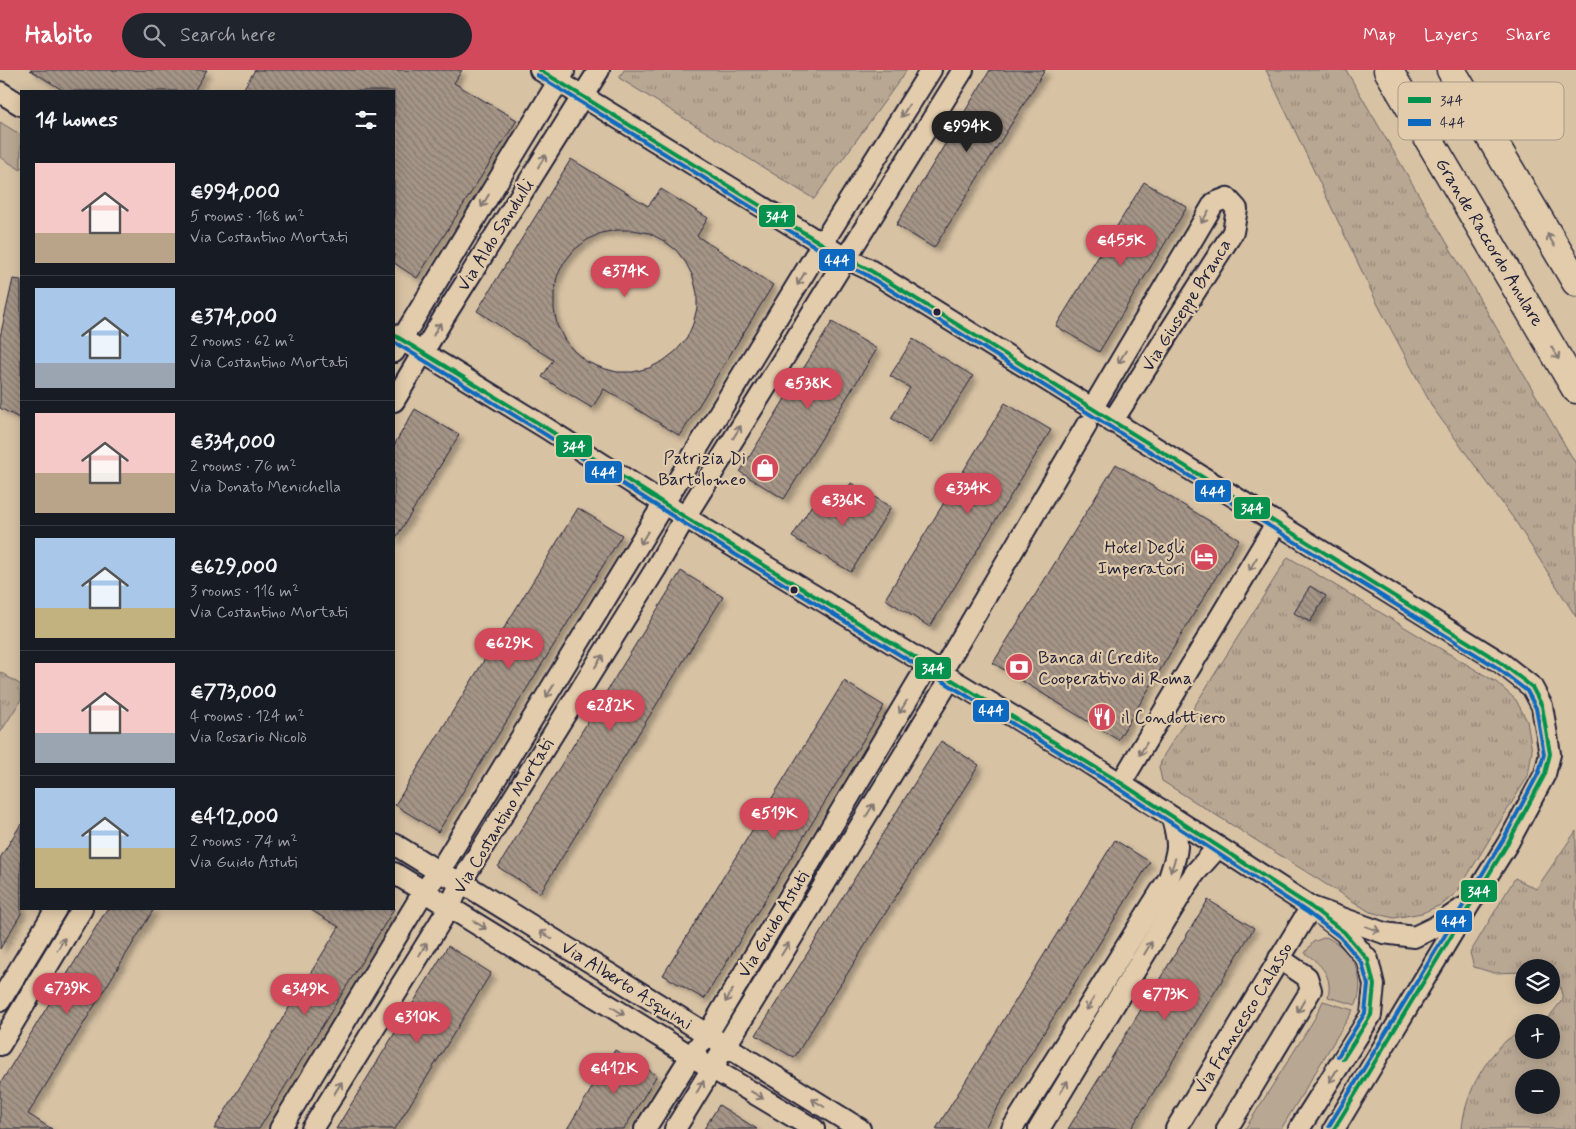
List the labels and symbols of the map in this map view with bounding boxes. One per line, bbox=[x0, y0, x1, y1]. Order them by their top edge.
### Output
legend bbox=[1398, 82, 1564, 140]
text: 344 bbox=[1440, 92, 1463, 110]
one-way arrow bbox=[899, 104, 909, 118]
pin: €994K bbox=[932, 111, 1002, 153]
text: 444 bbox=[1440, 114, 1465, 132]
street label: Grande Raccordo Anulare bbox=[1429, 154, 1549, 331]
one-way arrow bbox=[537, 155, 547, 169]
street label: Via Aldo Sandulli bbox=[452, 175, 540, 296]
one-way arrow bbox=[479, 193, 489, 207]
line badge: 344 bbox=[758, 204, 796, 228]
text: 344 bbox=[765, 208, 789, 226]
one-way arrow bbox=[1200, 210, 1210, 224]
pin: €455K bbox=[1086, 224, 1156, 267]
one-way arrow bbox=[1546, 234, 1556, 248]
street label: Via Giuseppe Branca bbox=[1136, 235, 1237, 377]
line badge: 444 bbox=[818, 248, 856, 272]
text: 444 bbox=[825, 252, 850, 270]
pin: €374K bbox=[590, 256, 660, 298]
one-way arrow bbox=[795, 272, 805, 286]
unlabelled marker bbox=[932, 307, 942, 317]
one-way arrow bbox=[432, 322, 442, 336]
one-way arrow bbox=[1551, 346, 1561, 360]
one-way arrow bbox=[1117, 350, 1127, 364]
pin: €538K bbox=[773, 368, 843, 410]
one-way arrow bbox=[733, 426, 743, 440]
line badge: 344 bbox=[555, 434, 593, 458]
text: 344 bbox=[562, 438, 586, 456]
place label: Patrizia Di Bartolomeo bbox=[658, 447, 746, 492]
shop icon: Patrizia Di Bartolomeo bbox=[750, 453, 780, 483]
line badge: 444 bbox=[584, 460, 623, 484]
text: 444 bbox=[592, 464, 617, 482]
pin: €334K bbox=[933, 472, 1003, 515]
line badge: 444 bbox=[1194, 479, 1232, 503]
text: 444 bbox=[1201, 483, 1226, 501]
pin: €336K bbox=[808, 484, 878, 527]
line badge: 344 bbox=[1233, 496, 1271, 520]
text: 344 bbox=[1240, 500, 1264, 518]
one-way arrow bbox=[638, 530, 648, 544]
place label: Hotel Degli Imperatori bbox=[1098, 536, 1185, 581]
hotel icon: Hotel Degli Imperatori bbox=[1189, 542, 1219, 572]
one-way arrow bbox=[1247, 557, 1257, 571]
unlabelled marker bbox=[789, 585, 799, 595]
pin: €629K bbox=[474, 628, 544, 670]
place label: Banca di Credito Cooperativo di Roma bbox=[1038, 646, 1192, 691]
bank icon: Banca di Credito Cooperativo di Roma bbox=[1004, 652, 1034, 682]
one-way arrow bbox=[593, 654, 604, 668]
line badge: 344 bbox=[914, 656, 952, 680]
text: 344 bbox=[921, 660, 945, 678]
one-way arrow bbox=[544, 684, 554, 698]
pin: €282K bbox=[575, 690, 645, 732]
line badge: 444 bbox=[972, 699, 1010, 723]
one-way arrow bbox=[898, 700, 908, 714]
text: 444 bbox=[979, 702, 1004, 720]
restaurant icon: il Condottiero bbox=[1087, 702, 1117, 732]
place label: il Condottiero bbox=[1121, 706, 1226, 730]
street label: Via Costantino Mortati bbox=[448, 734, 560, 899]
one-way arrow bbox=[1137, 741, 1147, 756]
pin: €519K bbox=[739, 798, 809, 840]
one-way arrow bbox=[866, 804, 876, 818]
one-way arrow bbox=[1168, 857, 1177, 872]
street label: Via Guido Astuti bbox=[732, 866, 815, 982]
line badge: 344 bbox=[1460, 879, 1498, 903]
text: 344 bbox=[1467, 883, 1491, 901]
line badge: 444 bbox=[1435, 909, 1473, 933]
text: 444 bbox=[1442, 913, 1467, 931]
one-way arrow bbox=[473, 921, 487, 931]
one-way arrow bbox=[1365, 925, 1380, 934]
one-way arrow bbox=[540, 930, 554, 940]
street label: Via Alberto Asquini bbox=[556, 936, 697, 1036]
one-way arrow bbox=[57, 937, 67, 951]
street label: Via Francesco Calasso bbox=[1189, 938, 1299, 1099]
one-way arrow bbox=[781, 942, 791, 956]
one-way arrow bbox=[1144, 942, 1154, 956]
one-way arrow bbox=[419, 943, 429, 957]
pin: €739K bbox=[32, 972, 102, 1015]
pin: €349K bbox=[270, 974, 340, 1016]
pin: €773K bbox=[1130, 978, 1200, 1021]
one-way arrow bbox=[724, 989, 734, 1003]
one-way arrow bbox=[1084, 997, 1094, 1011]
one-way arrow bbox=[1296, 998, 1306, 1012]
pin: €310K bbox=[382, 1002, 452, 1044]
one-way arrow bbox=[611, 1006, 625, 1016]
pin: €412K bbox=[579, 1052, 649, 1095]
one-way arrow bbox=[1328, 1068, 1338, 1082]
one-way arrow bbox=[333, 1081, 343, 1095]
one-way arrow bbox=[696, 1081, 706, 1095]
one-way arrow bbox=[1060, 1081, 1070, 1095]
one-way arrow bbox=[750, 1091, 764, 1101]
one-way arrow bbox=[812, 1098, 826, 1108]

